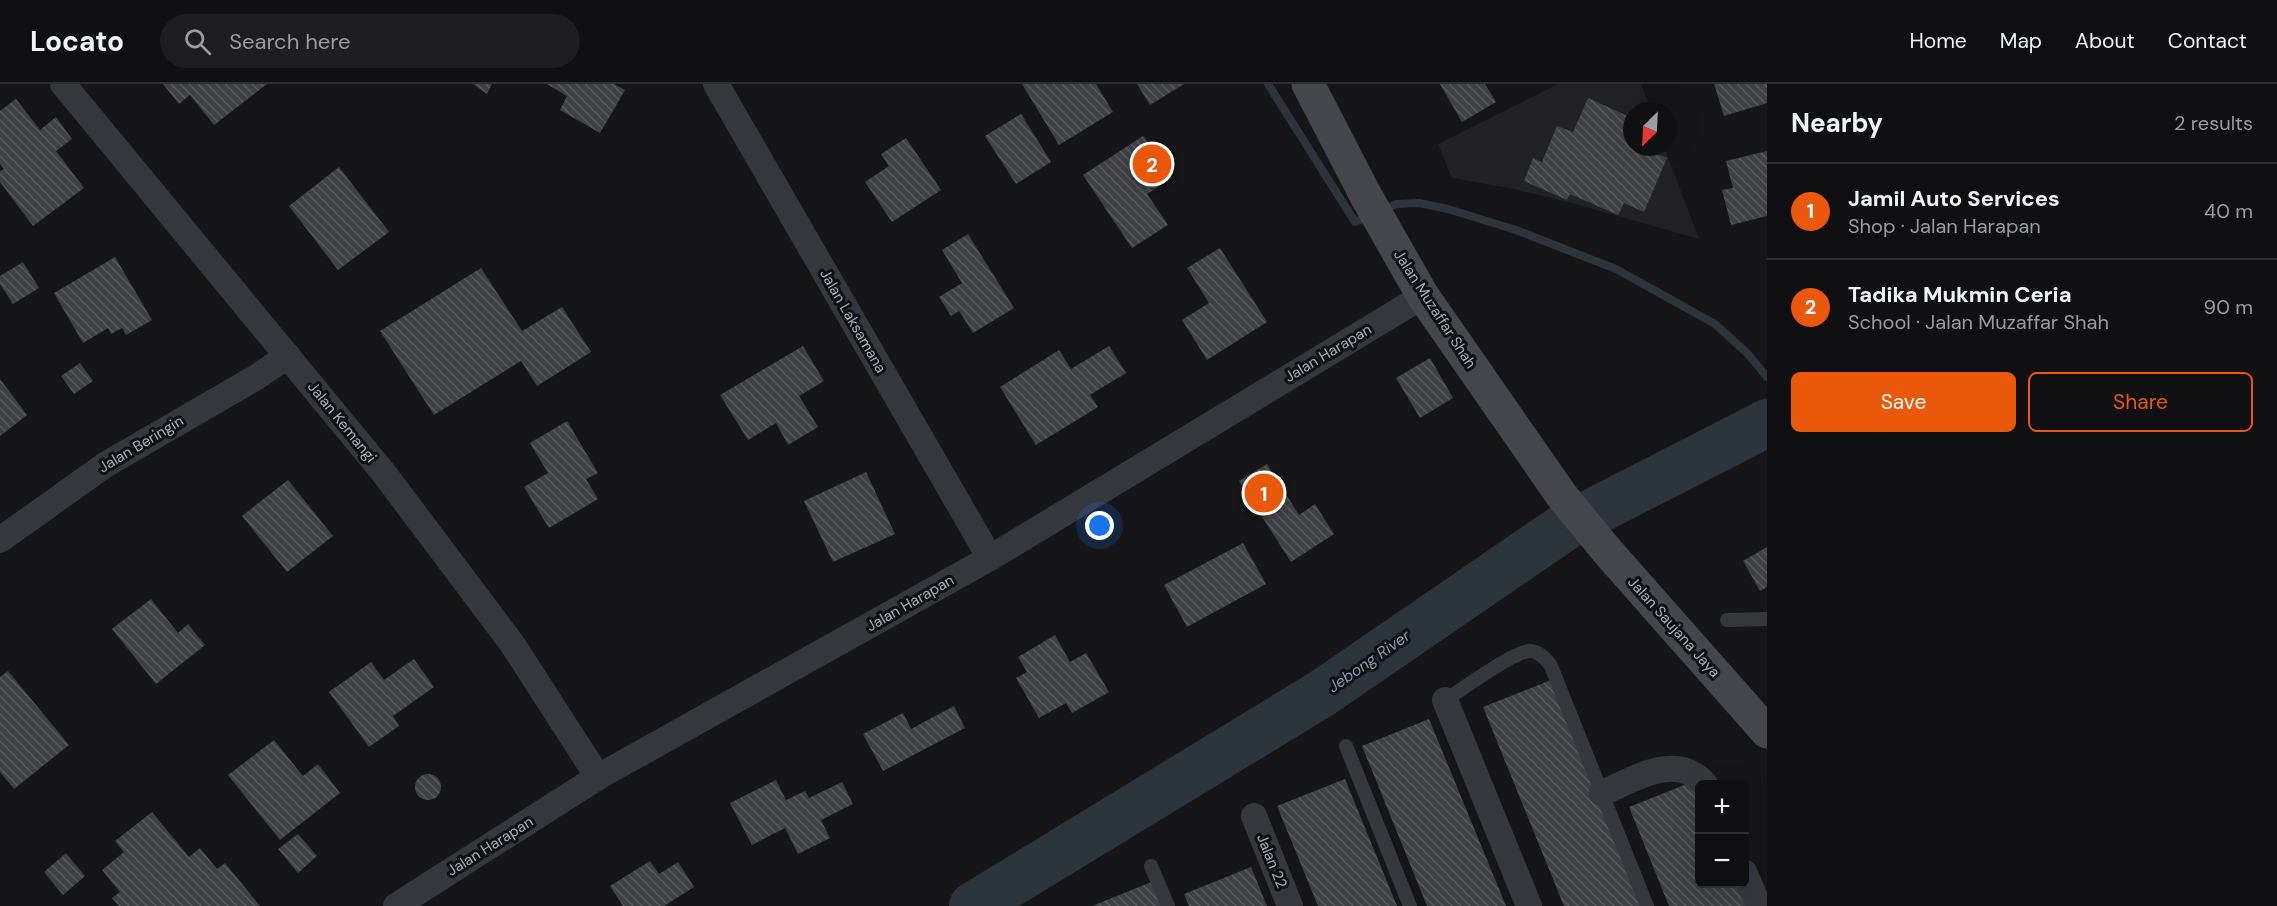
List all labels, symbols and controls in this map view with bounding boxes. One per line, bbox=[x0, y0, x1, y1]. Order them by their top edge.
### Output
search box bbox=[160, 14, 580, 68]
text: Locato bbox=[30, 23, 124, 60]
icon: search bbox=[181, 25, 214, 58]
text: Search here bbox=[229, 27, 351, 56]
text: Home bbox=[1909, 27, 1967, 55]
text: Map bbox=[2000, 27, 2042, 55]
text: About bbox=[2075, 27, 2135, 55]
text: Contact bbox=[2168, 27, 2247, 55]
north arrow bbox=[1623, 102, 1677, 156]
text: Nearby bbox=[1791, 106, 1883, 140]
text: 2 results bbox=[2174, 110, 2253, 136]
pin: 2 bbox=[1132, 142, 1172, 187]
text: Jamil Auto Services bbox=[1848, 184, 2060, 213]
text: 1 bbox=[1807, 198, 1814, 224]
text: 40 m bbox=[2204, 198, 2253, 224]
text: Shop · Jalan Harapan bbox=[1848, 213, 2041, 239]
street label: Jalan Muzaffar Shah bbox=[1389, 246, 1481, 372]
street label: Jalan Laksamana bbox=[815, 265, 891, 377]
text: Tadika Mukmin Ceria bbox=[1848, 280, 2072, 309]
text: 2 bbox=[1805, 294, 1816, 320]
text: 90 m bbox=[2204, 294, 2253, 320]
text: School · Jalan Muzaffar Shah bbox=[1848, 309, 2109, 335]
street label: Jalan Harapan bbox=[1281, 319, 1375, 387]
button: Save bbox=[1791, 372, 2016, 432]
button: Share bbox=[2028, 372, 2253, 432]
street label: Jalan Kemangi bbox=[303, 377, 381, 467]
street label: Jalan Beringin bbox=[95, 411, 187, 477]
pin: 1 bbox=[1244, 470, 1284, 516]
your location bbox=[1085, 511, 1114, 540]
street label: Jalan Harapan bbox=[863, 570, 957, 636]
street label: Jalan Saujana Jaya bbox=[1623, 572, 1725, 682]
water label: Jebong River bbox=[1324, 624, 1415, 697]
map controls bbox=[1695, 780, 1749, 888]
button: + bbox=[1695, 780, 1749, 834]
street label: Jalan Harapan bbox=[443, 812, 537, 880]
street label: Jalan 22 bbox=[1252, 831, 1292, 891]
button: − bbox=[1695, 834, 1749, 888]

